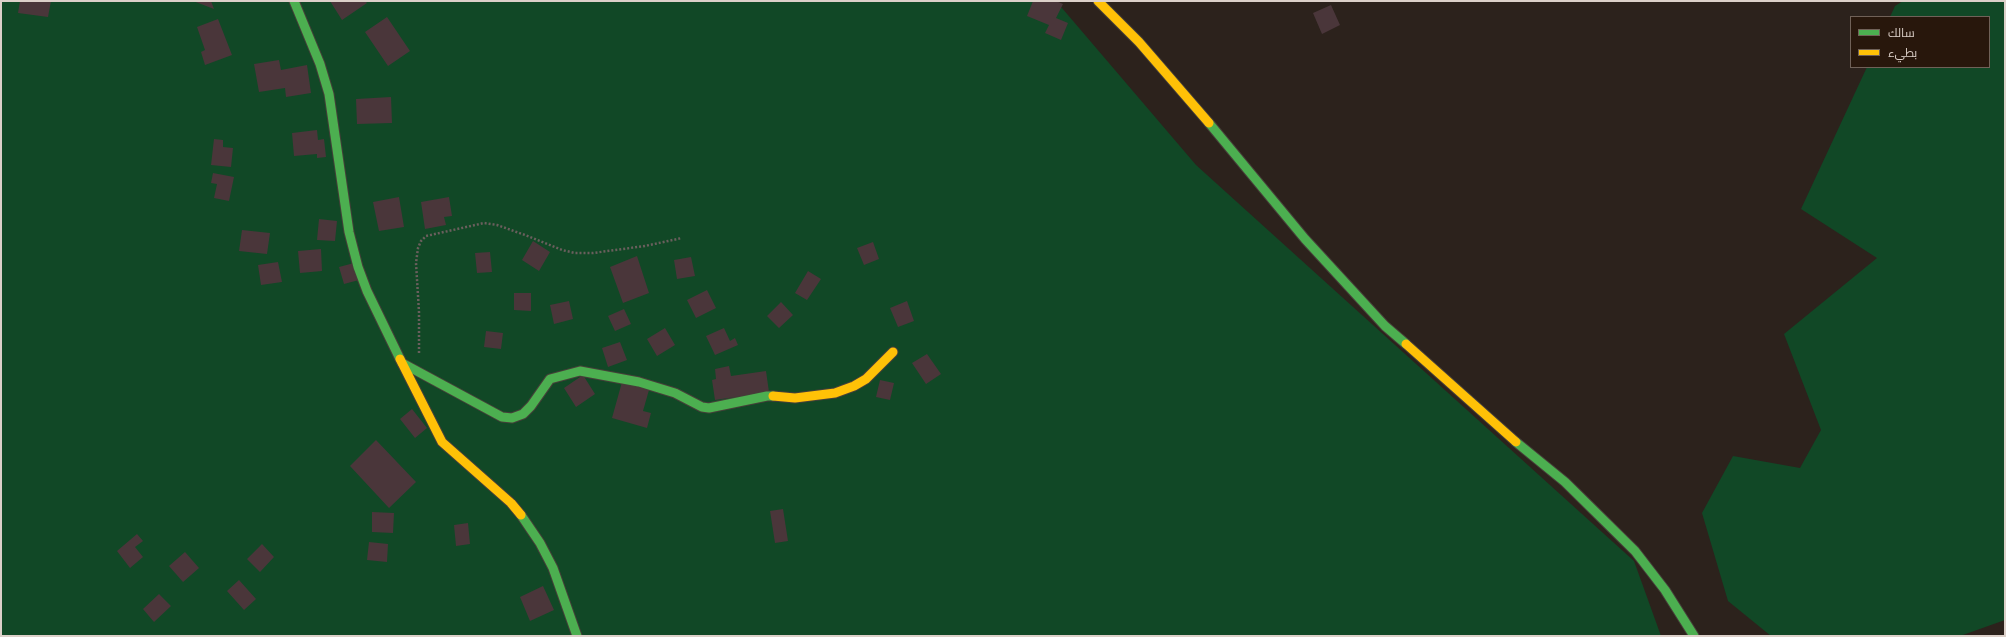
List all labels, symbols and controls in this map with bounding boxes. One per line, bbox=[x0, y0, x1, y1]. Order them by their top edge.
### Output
legend bbox=[1850, 16, 1990, 68]
text: سالك bbox=[1888, 25, 1915, 41]
text: بطيء bbox=[1888, 45, 1917, 61]

